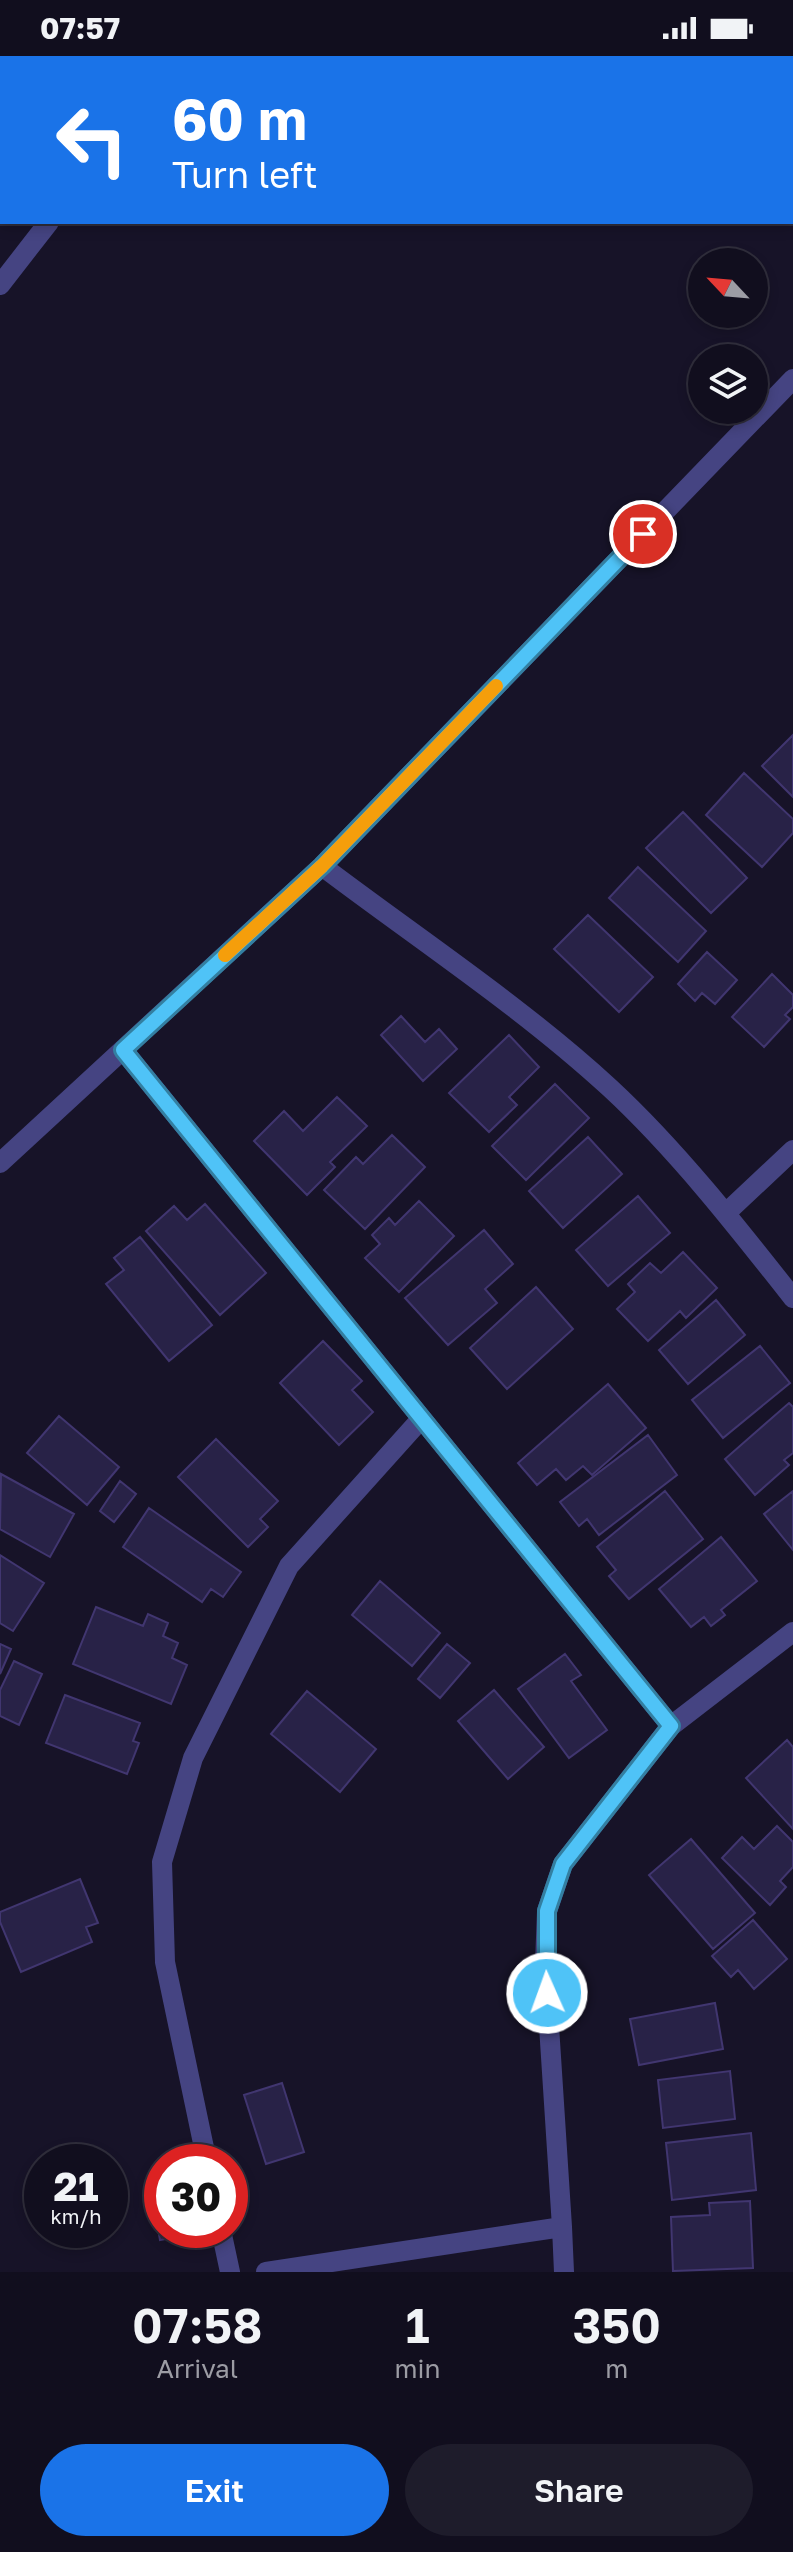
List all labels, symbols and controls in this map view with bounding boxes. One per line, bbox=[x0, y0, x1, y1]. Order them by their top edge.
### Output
text: 07:57 bbox=[40, 10, 120, 46]
text: 60 m bbox=[172, 85, 307, 152]
icon: left bbox=[40, 88, 144, 192]
text: Turn left bbox=[172, 153, 318, 196]
north arrow bbox=[688, 248, 768, 328]
map controls bbox=[688, 248, 768, 424]
button: layers bbox=[688, 344, 768, 424]
pin bbox=[609, 500, 677, 568]
icon: arrive bbox=[621, 512, 665, 556]
position arrow bbox=[505, 1951, 589, 2035]
speed limit sign: 30 bbox=[144, 2144, 248, 2248]
text: 21 bbox=[54, 2162, 99, 2210]
text: km/h bbox=[51, 2204, 101, 2228]
text: 07:58 bbox=[132, 2296, 262, 2354]
text: 1 bbox=[405, 2296, 430, 2354]
text: 350 bbox=[573, 2296, 661, 2354]
text: Arrival bbox=[157, 2353, 238, 2384]
text: min bbox=[395, 2353, 440, 2384]
text: m bbox=[605, 2353, 628, 2384]
button: Exit bbox=[40, 2444, 389, 2536]
button: Share bbox=[405, 2444, 753, 2536]

